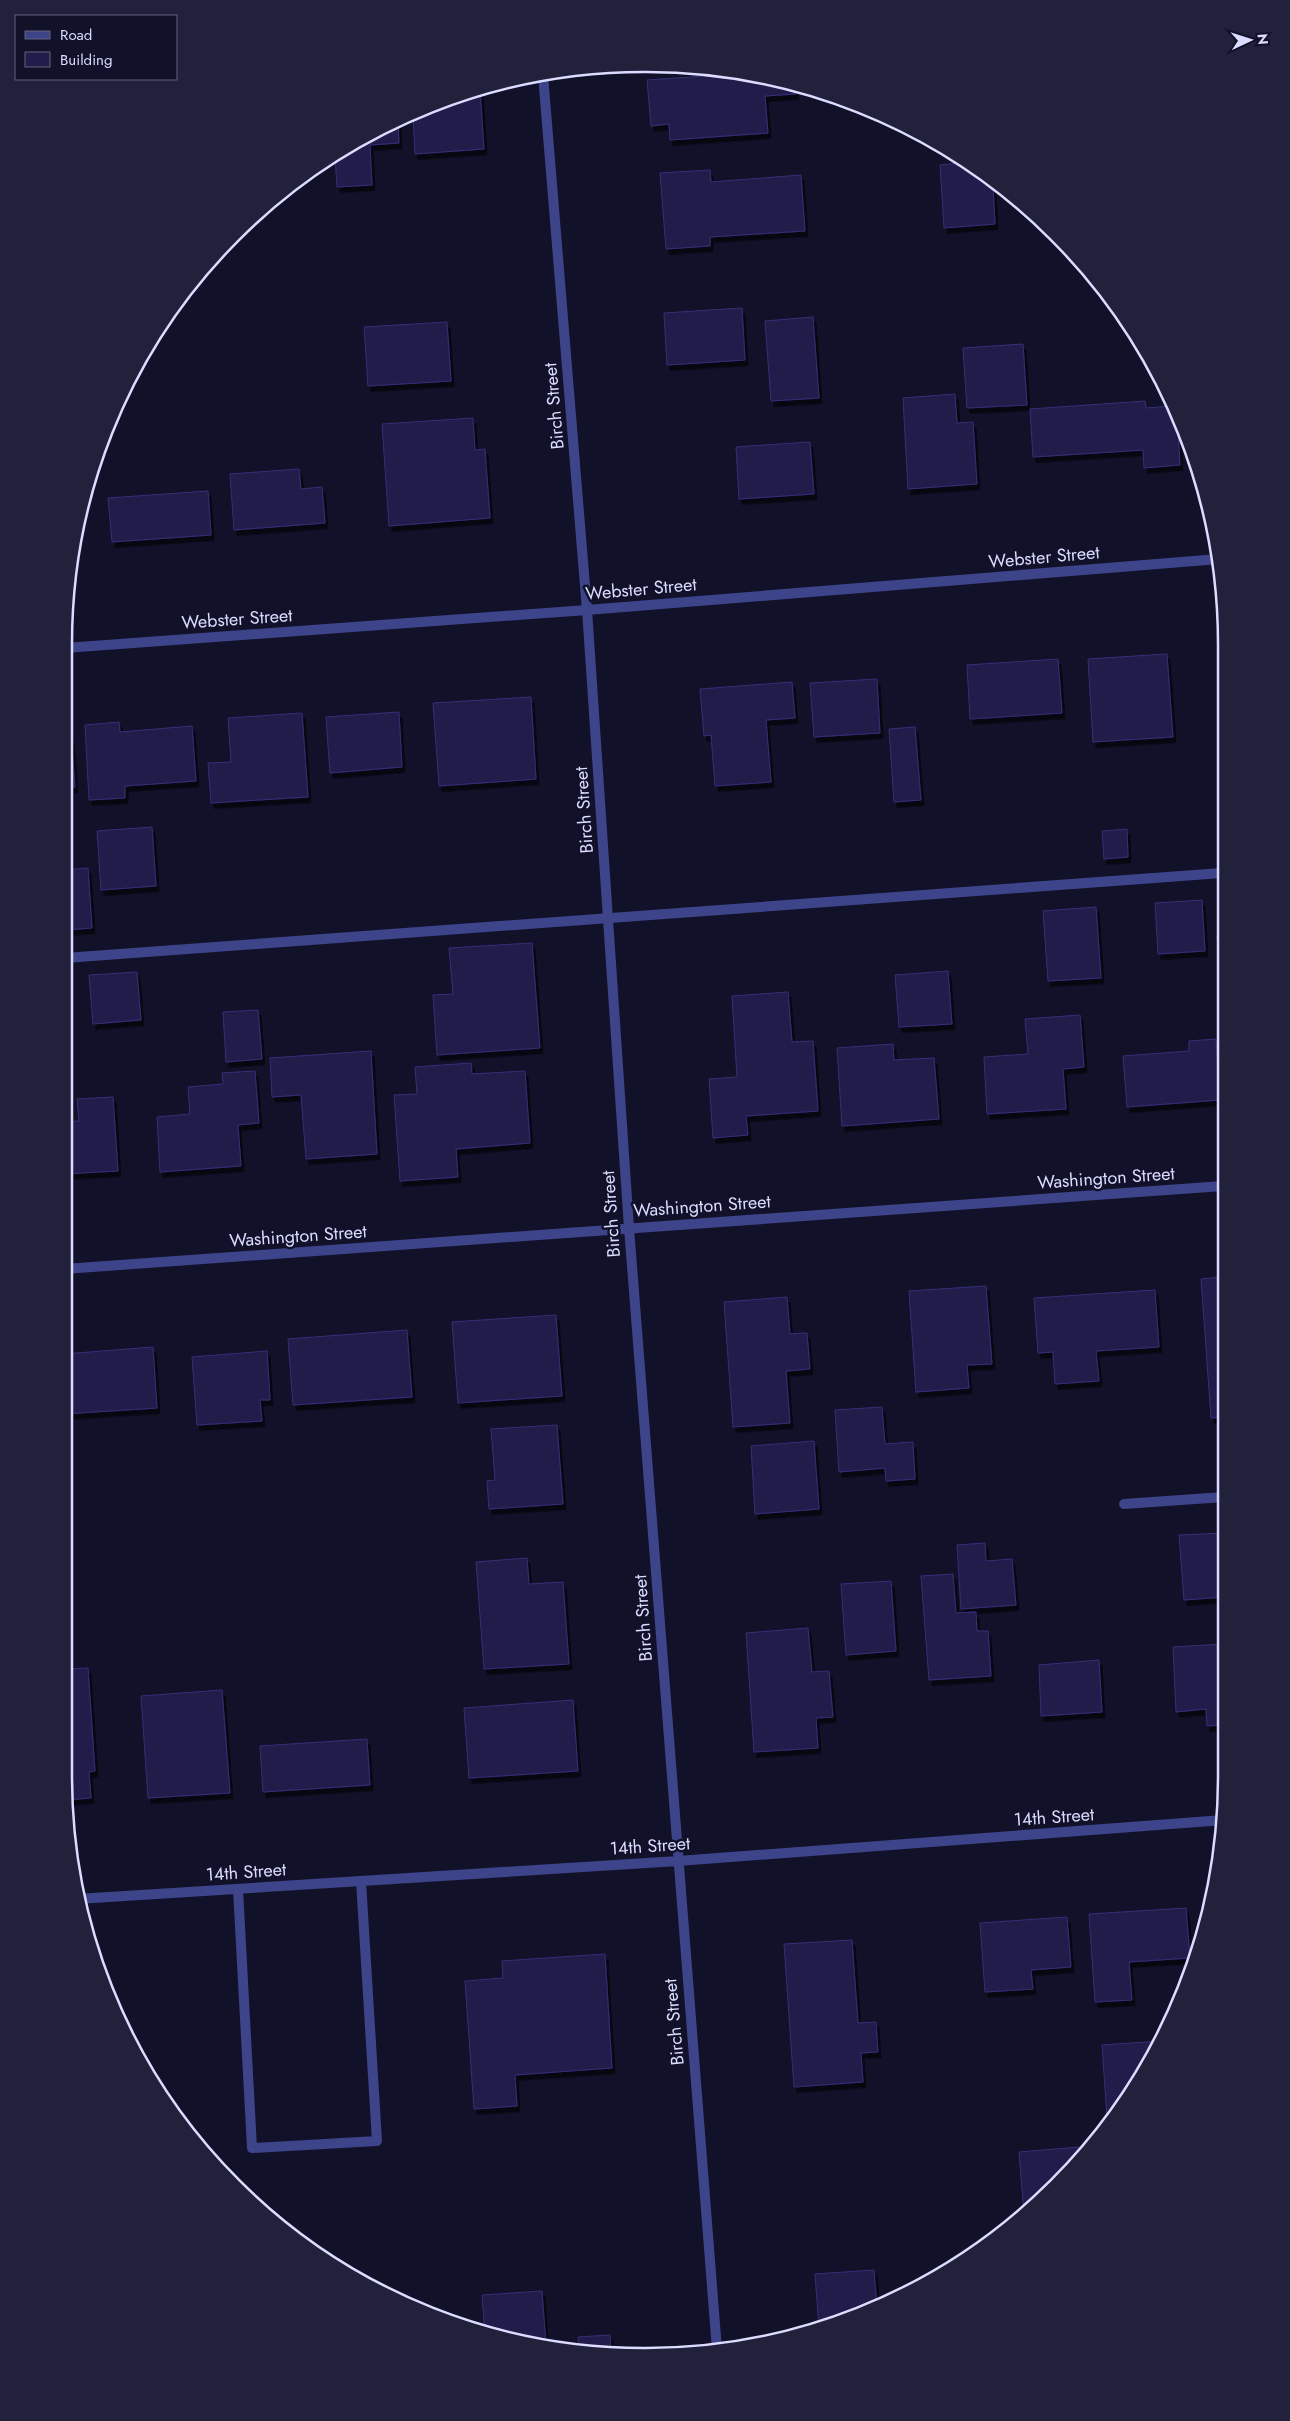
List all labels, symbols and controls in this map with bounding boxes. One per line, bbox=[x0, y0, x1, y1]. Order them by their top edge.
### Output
legend bbox=[15, 15, 178, 80]
north arrow bbox=[1225, 15, 1275, 65]
text: Road bbox=[60, 24, 92, 46]
text: N bbox=[1253, 33, 1273, 45]
text: Building bbox=[60, 49, 112, 71]
street label: Birch Street bbox=[537, 361, 571, 450]
street label: Webster Street bbox=[987, 539, 1101, 575]
street label: Webster Street bbox=[584, 571, 698, 607]
street label: Webster Street bbox=[181, 602, 294, 636]
street label: Birch Street bbox=[568, 765, 600, 854]
street label: Washington Street bbox=[1036, 1160, 1176, 1196]
street label: Birch Street bbox=[595, 1169, 627, 1258]
street label: Washington Street bbox=[632, 1188, 772, 1224]
street label: Washington Street bbox=[228, 1218, 368, 1254]
street label: Birch Street bbox=[627, 1573, 659, 1662]
street label: 14th Street bbox=[1013, 1801, 1096, 1833]
street label: 14th Street bbox=[609, 1830, 692, 1862]
street label: 14th Street bbox=[205, 1856, 288, 1888]
street label: Birch Street bbox=[657, 1977, 691, 2066]

